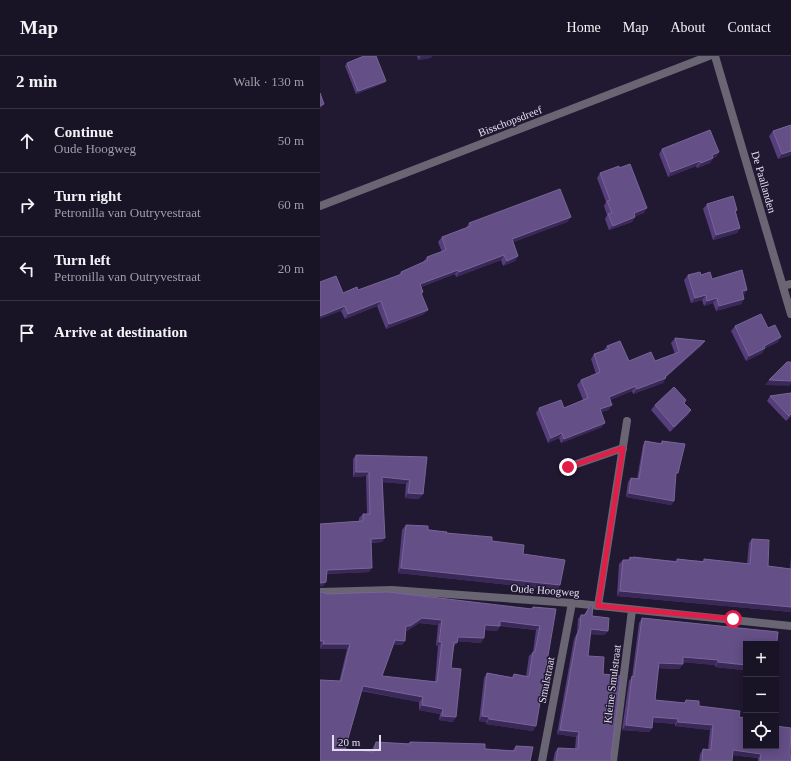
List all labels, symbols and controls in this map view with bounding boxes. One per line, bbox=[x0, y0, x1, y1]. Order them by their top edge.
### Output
text: Map bbox=[20, 17, 58, 38]
text: Home bbox=[567, 20, 601, 35]
text: Map bbox=[623, 20, 648, 35]
text: About bbox=[670, 20, 705, 35]
text: Contact bbox=[727, 20, 771, 35]
text: 2 min bbox=[16, 72, 57, 91]
text: Walk · 130 m bbox=[233, 74, 304, 89]
street label: Bisschopsdreef bbox=[476, 103, 544, 139]
text: Continue bbox=[54, 124, 113, 140]
icon: ahead bbox=[16, 130, 38, 152]
text: 50 m bbox=[278, 133, 304, 148]
text: Oude Hoogweg bbox=[54, 141, 136, 156]
street label: De Paallanden bbox=[749, 150, 779, 215]
text: Turn right bbox=[54, 188, 121, 204]
icon: right bbox=[16, 194, 38, 216]
text: 60 m bbox=[278, 197, 304, 212]
text: Petronilla van Outryvestraat bbox=[54, 205, 201, 220]
text: Turn left bbox=[54, 252, 111, 268]
icon: left bbox=[16, 258, 38, 280]
text: 20 m bbox=[278, 261, 304, 276]
text: Petronilla van Outryvestraat bbox=[54, 269, 201, 284]
icon: arrive bbox=[16, 322, 38, 344]
text: Arrive at destination bbox=[54, 324, 187, 340]
route end bbox=[559, 458, 577, 476]
street label: Oude Hoogweg bbox=[510, 582, 580, 598]
route start bbox=[724, 610, 742, 628]
map controls bbox=[743, 641, 779, 749]
button: + bbox=[743, 641, 779, 677]
street label: Kleine Smulstraat bbox=[601, 644, 623, 724]
street label: Smulstraat bbox=[536, 656, 556, 704]
button: − bbox=[743, 677, 779, 713]
button: locate bbox=[743, 713, 779, 749]
scale bar bbox=[332, 733, 381, 752]
text: 20 m bbox=[338, 736, 360, 748]

